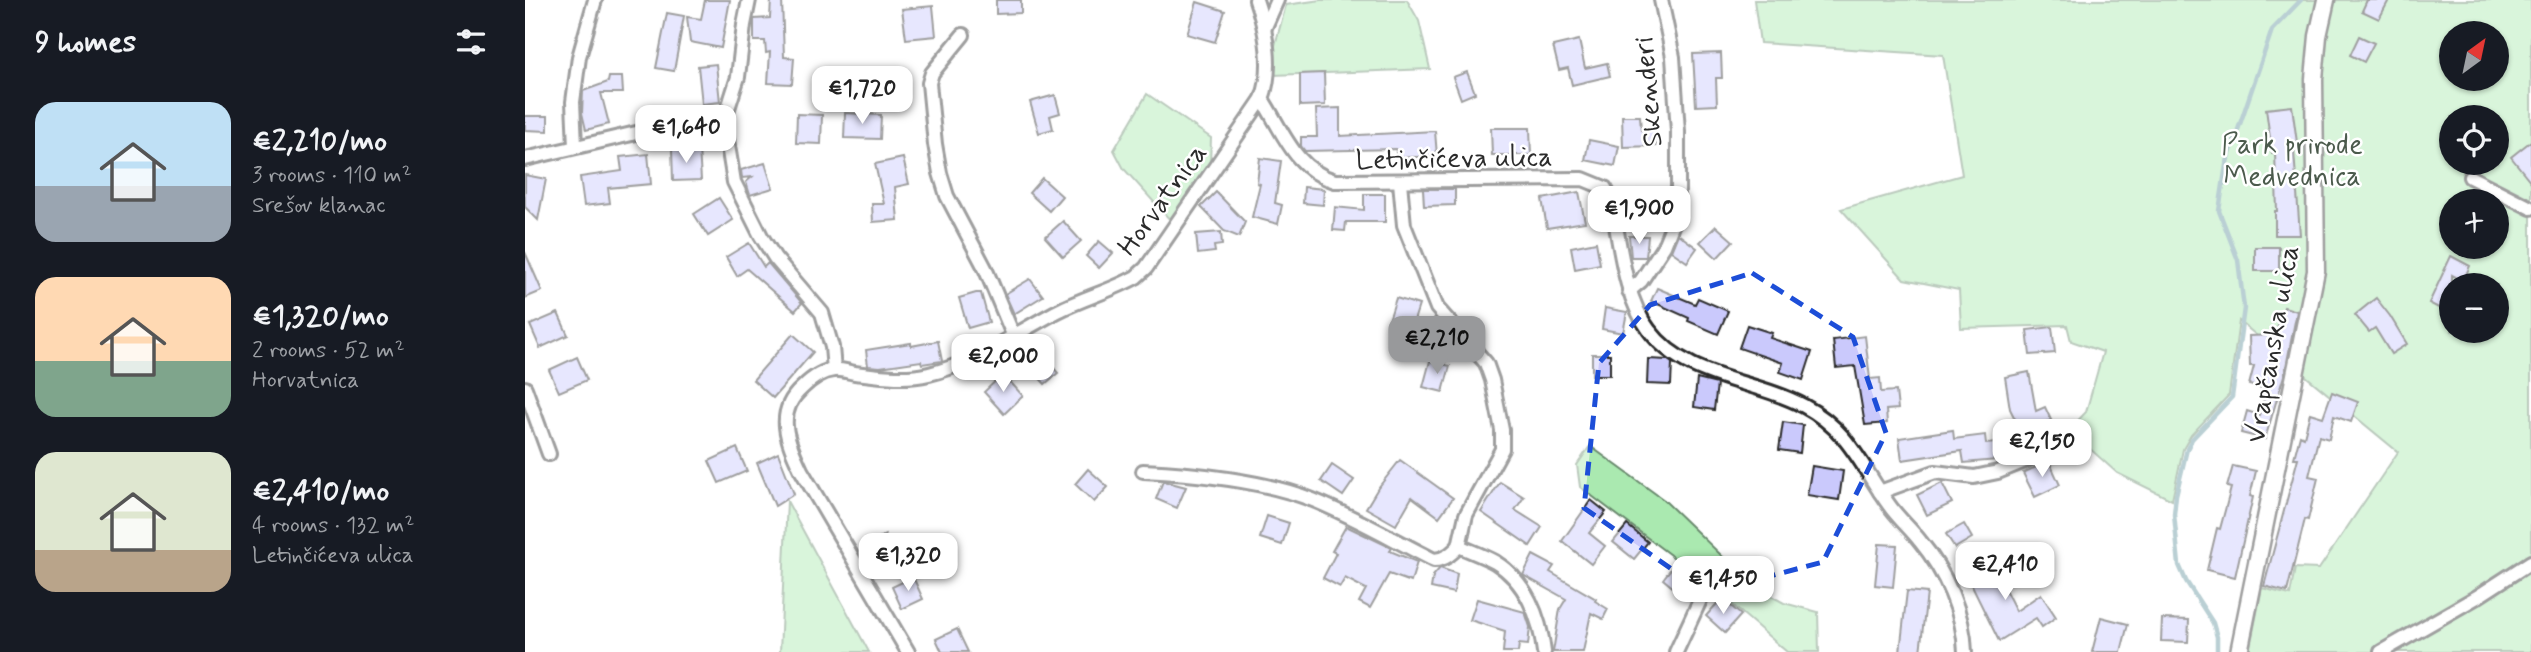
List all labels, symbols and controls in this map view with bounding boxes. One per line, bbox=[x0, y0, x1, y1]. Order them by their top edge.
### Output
north arrow bbox=[2439, 21, 2509, 91]
map controls bbox=[2439, 21, 2509, 343]
text: 9 homes bbox=[35, 23, 136, 62]
icon: filters bbox=[452, 23, 490, 61]
street label: Skenderi bbox=[1626, 35, 1673, 148]
pin: €1,720 bbox=[805, 66, 919, 126]
text: €1,720 bbox=[828, 74, 896, 104]
button: locate bbox=[2439, 105, 2509, 175]
pin: €1,640 bbox=[629, 106, 743, 165]
text: €1,640 bbox=[651, 113, 721, 143]
text: €2,210/mo bbox=[252, 122, 387, 161]
park label: Park prirode Medvednica bbox=[2221, 127, 2363, 196]
icon: home bbox=[91, 130, 175, 214]
street label: Horvatnica bbox=[1110, 137, 1216, 264]
street label: Letinčićeva ulica bbox=[1355, 139, 1553, 180]
text: 3 rooms · 110 m² bbox=[252, 161, 412, 191]
pin: €1,900 bbox=[1582, 187, 1696, 246]
button: + bbox=[2439, 189, 2509, 259]
text: Srešov klanac bbox=[252, 191, 386, 221]
text: €1,900 bbox=[1604, 194, 1674, 224]
street label: Vrapčanska ulica bbox=[2238, 243, 2309, 446]
button: − bbox=[2439, 273, 2509, 343]
text: €1,320/mo bbox=[252, 297, 389, 336]
icon: home bbox=[91, 305, 175, 389]
pin: €2,210 bbox=[1380, 316, 1494, 376]
text: €2,210 bbox=[1404, 324, 1470, 354]
pin: €2,000 bbox=[946, 334, 1060, 394]
text: 2 rooms · 52 m² bbox=[252, 336, 405, 366]
text: €2,000 bbox=[967, 342, 1039, 372]
text: Horvatnica bbox=[252, 366, 359, 396]
pin: €2,150 bbox=[1985, 420, 2099, 479]
text: €2,150 bbox=[2009, 427, 2075, 457]
text: €2,410/mo bbox=[252, 472, 389, 511]
icon: home bbox=[91, 480, 175, 564]
text: 4 rooms · 132 m² bbox=[252, 511, 414, 541]
pin: €1,320 bbox=[851, 534, 965, 593]
text: Letinčićeva ulica bbox=[252, 541, 414, 571]
text: €1,320 bbox=[875, 541, 941, 571]
pin: €2,410 bbox=[1948, 542, 2062, 602]
text: €2,410 bbox=[1971, 550, 2039, 580]
pin: €1,450 bbox=[1666, 556, 1780, 616]
text: €1,450 bbox=[1688, 564, 1758, 594]

